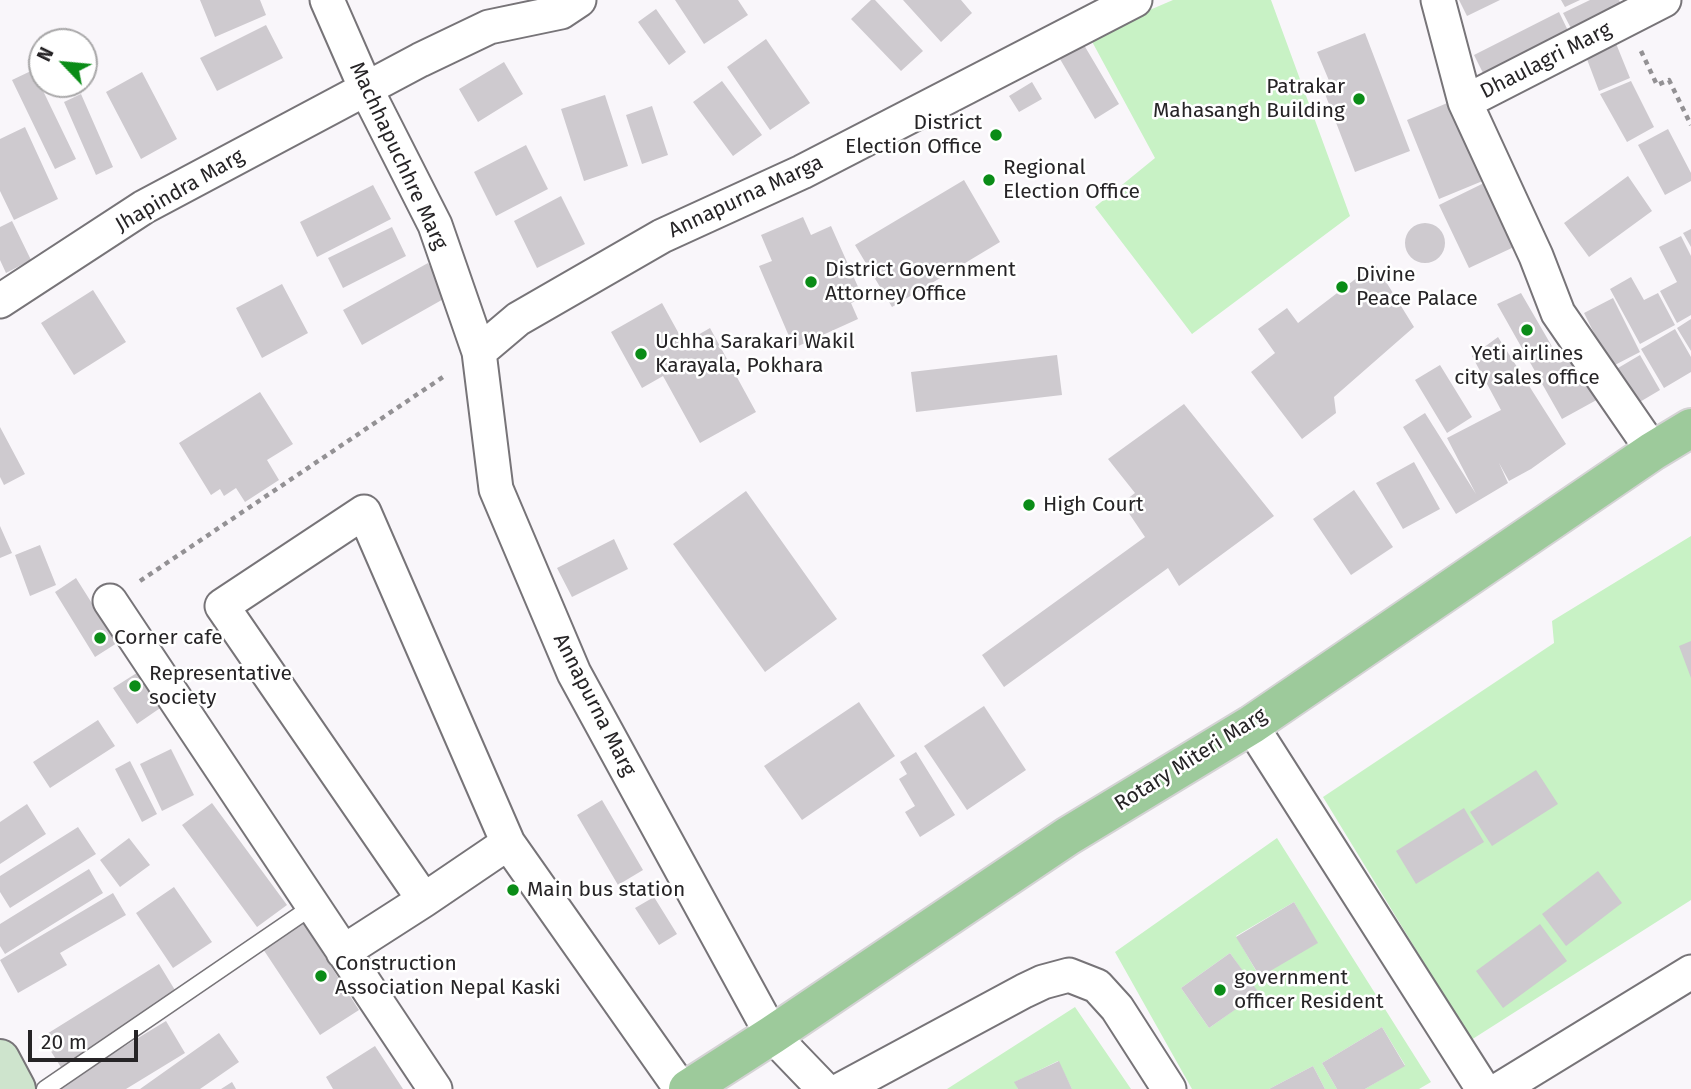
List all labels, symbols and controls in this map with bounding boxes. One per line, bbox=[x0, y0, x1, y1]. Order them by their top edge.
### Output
street label: Dhaulagri Marg bbox=[1476, 17, 1616, 105]
north arrow bbox=[28, 28, 98, 98]
text: N bbox=[32, 44, 59, 65]
street label: Machhapuchhre Marg bbox=[343, 58, 453, 254]
place label: Patrakar Mahasangh Building bbox=[1153, 74, 1345, 124]
marker: Patrakar Mahasangh Building bbox=[1351, 91, 1367, 107]
place label: District Election Office bbox=[845, 110, 982, 160]
marker: District Election Office bbox=[988, 127, 1004, 143]
street label: Jhapindra Marg bbox=[111, 144, 249, 238]
street label: Annapurna Marga bbox=[665, 150, 827, 244]
place label: Regional Election Office bbox=[1003, 155, 1140, 205]
marker: Regional Election Office bbox=[981, 172, 997, 188]
place label: District Government Attorney Office bbox=[825, 257, 1016, 307]
place label: Divine Peace Palace bbox=[1356, 262, 1478, 312]
marker: District Government Attorney Office bbox=[803, 274, 819, 290]
marker: Divine Peace Palace bbox=[1334, 279, 1350, 295]
marker: Yeti airlines city sales office bbox=[1519, 322, 1535, 338]
place label: Uchha Sarakari Wakil Karayala, Pokhara bbox=[655, 329, 855, 379]
place label: Yeti airlines city sales office bbox=[1454, 341, 1600, 391]
marker: Uchha Sarakari Wakil Karayala, Pokhara bbox=[633, 346, 649, 362]
place label: High Court bbox=[1043, 492, 1144, 518]
marker: High Court bbox=[1021, 497, 1037, 513]
place label: Corner cafe bbox=[114, 625, 223, 651]
street label: Annapurna Marg bbox=[547, 629, 641, 781]
marker: Corner cafe bbox=[92, 630, 108, 646]
place label: Representative society bbox=[149, 661, 292, 711]
marker: Representative society bbox=[127, 678, 143, 694]
street label: Rotary Miteri Marg bbox=[1110, 703, 1272, 817]
place label: Main bus station bbox=[527, 877, 685, 903]
marker: Main bus station bbox=[505, 882, 521, 898]
place label: Construction Association Nepal Kaski bbox=[335, 951, 561, 1001]
place label: government officer Resident bbox=[1234, 965, 1384, 1015]
marker: Construction Association Nepal Kaski bbox=[313, 968, 329, 984]
marker: government officer Resident bbox=[1212, 982, 1228, 998]
scale bar bbox=[32, 1016, 142, 1060]
text: 20 m bbox=[41, 1029, 87, 1055]

